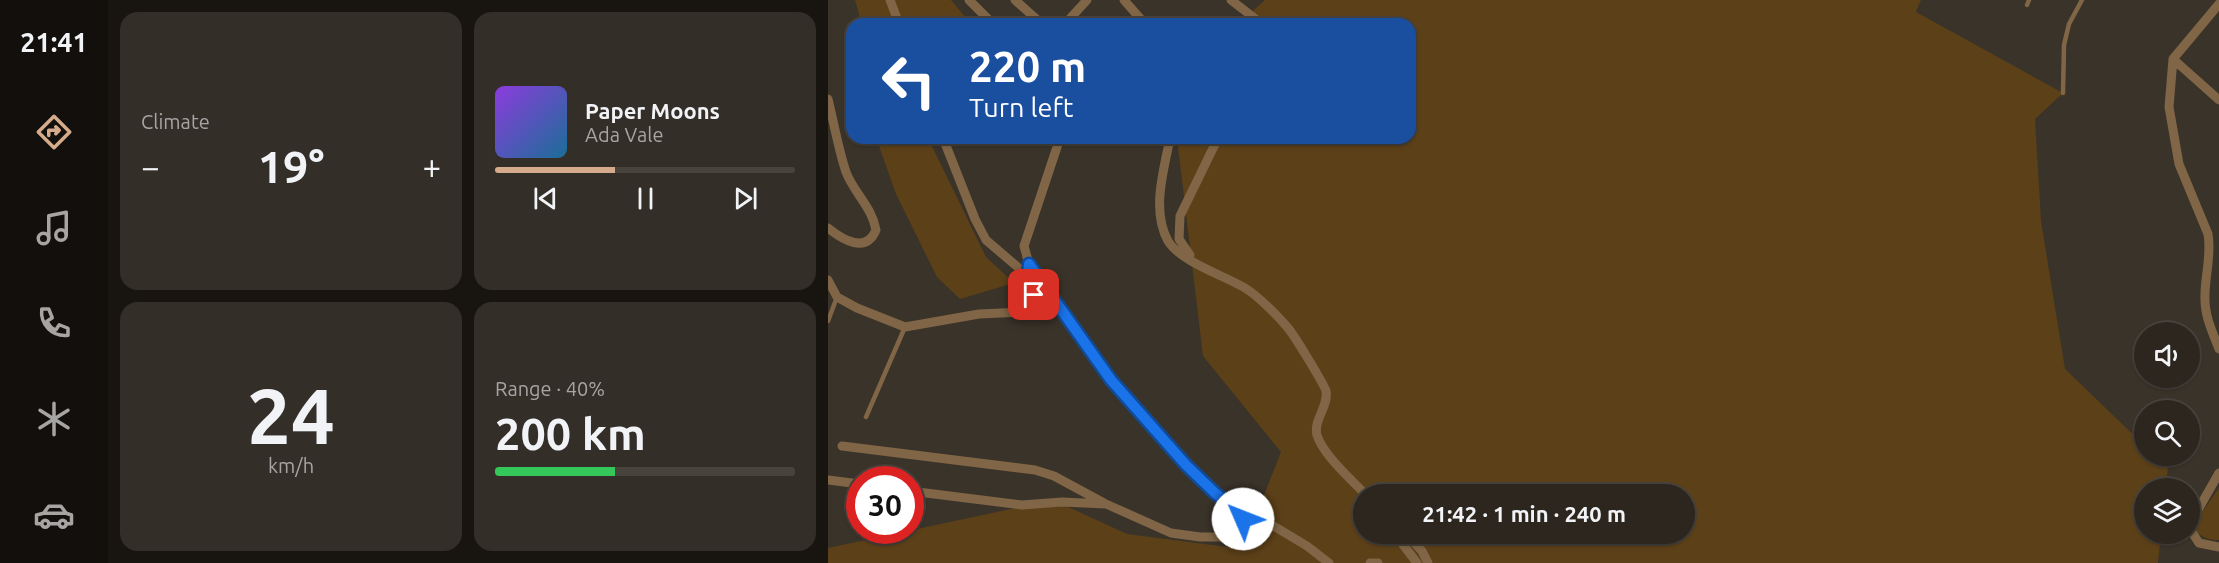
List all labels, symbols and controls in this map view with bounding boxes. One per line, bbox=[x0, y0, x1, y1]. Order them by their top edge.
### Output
text: 21:41 bbox=[20, 27, 88, 57]
icon: left bbox=[870, 42, 948, 120]
text: 220 m bbox=[969, 43, 1086, 90]
text: Turn left bbox=[969, 92, 1073, 122]
text: Paper Moons bbox=[585, 98, 720, 123]
text: Climate bbox=[141, 110, 210, 133]
icon: directions bbox=[33, 111, 75, 153]
text: Ada Vale bbox=[585, 123, 663, 146]
text: 19° bbox=[258, 141, 324, 192]
text: − bbox=[141, 148, 160, 185]
text: + bbox=[422, 148, 441, 185]
icon: previous bbox=[529, 182, 562, 215]
icon: pause bbox=[629, 182, 662, 215]
icon: next bbox=[729, 182, 762, 215]
icon: music bbox=[33, 207, 75, 249]
pin bbox=[1008, 269, 1059, 320]
icon: arrive bbox=[1017, 278, 1050, 311]
icon: phone bbox=[33, 302, 75, 344]
map controls bbox=[2134, 322, 2200, 544]
button: sound bbox=[2134, 322, 2200, 388]
text: 24 bbox=[247, 371, 335, 459]
text: Range · 40% bbox=[495, 377, 605, 400]
icon: climate bbox=[33, 398, 75, 440]
button: search bbox=[2134, 400, 2200, 466]
text: 200 km bbox=[495, 408, 646, 459]
text: km/h bbox=[268, 454, 314, 477]
speed limit sign: 30 bbox=[846, 466, 924, 544]
button: layers bbox=[2134, 478, 2200, 544]
position arrow bbox=[1211, 487, 1275, 551]
icon: car bbox=[33, 494, 75, 536]
text: 21:42 · 1 min · 240 m bbox=[1422, 501, 1626, 526]

